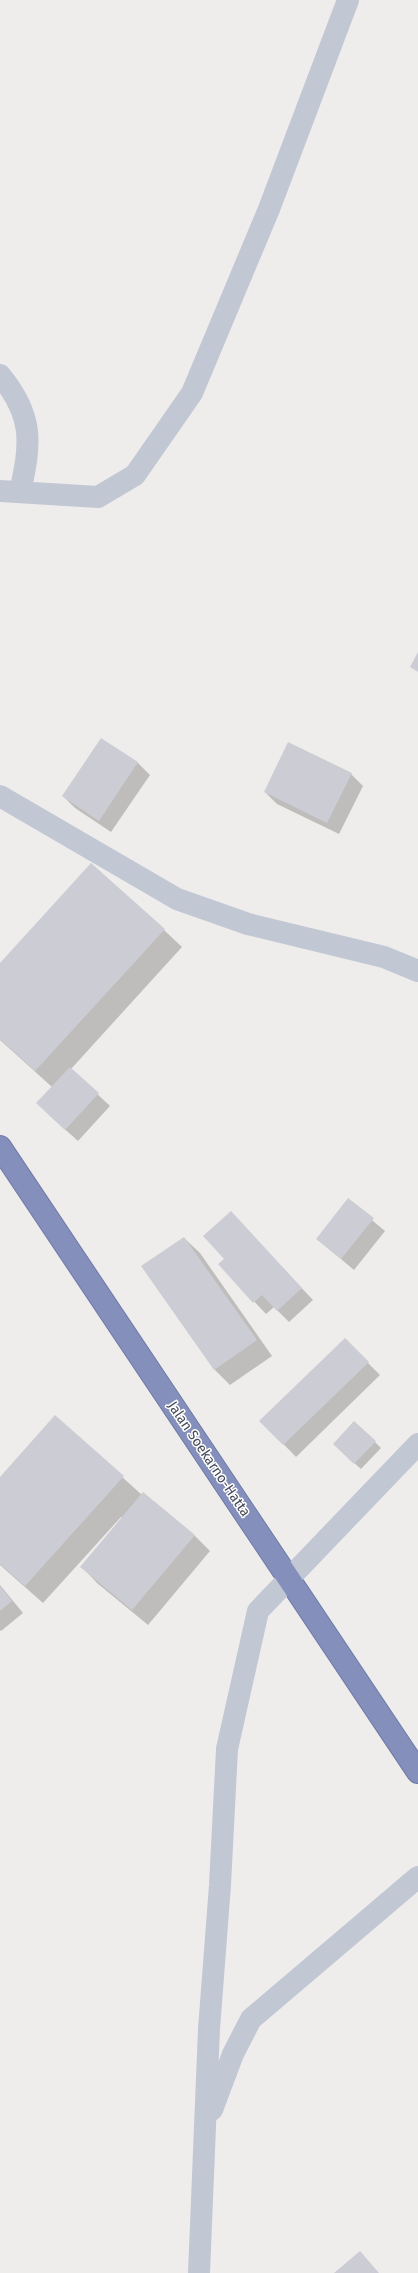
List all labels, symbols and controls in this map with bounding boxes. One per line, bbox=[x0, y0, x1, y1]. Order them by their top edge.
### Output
street label: Jalan Soekarno-Hatta bbox=[164, 1398, 254, 1520]

